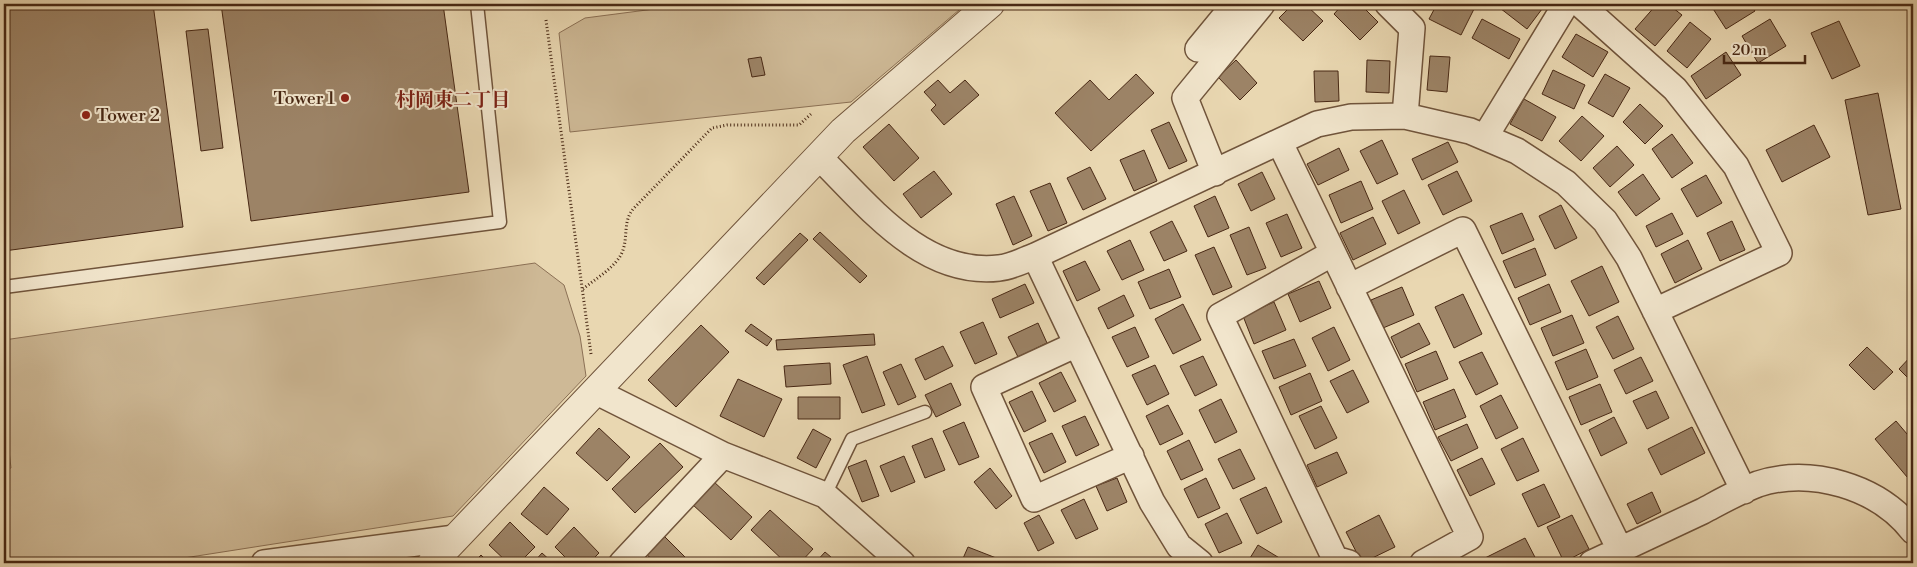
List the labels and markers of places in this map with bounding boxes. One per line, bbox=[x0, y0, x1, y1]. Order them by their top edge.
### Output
place label: Tower 1 bbox=[274, 87, 335, 110]
marker: Tower 1 bbox=[339, 92, 351, 104]
place label: Tower 2 bbox=[96, 104, 160, 127]
marker: Tower 2 bbox=[80, 109, 92, 121]

